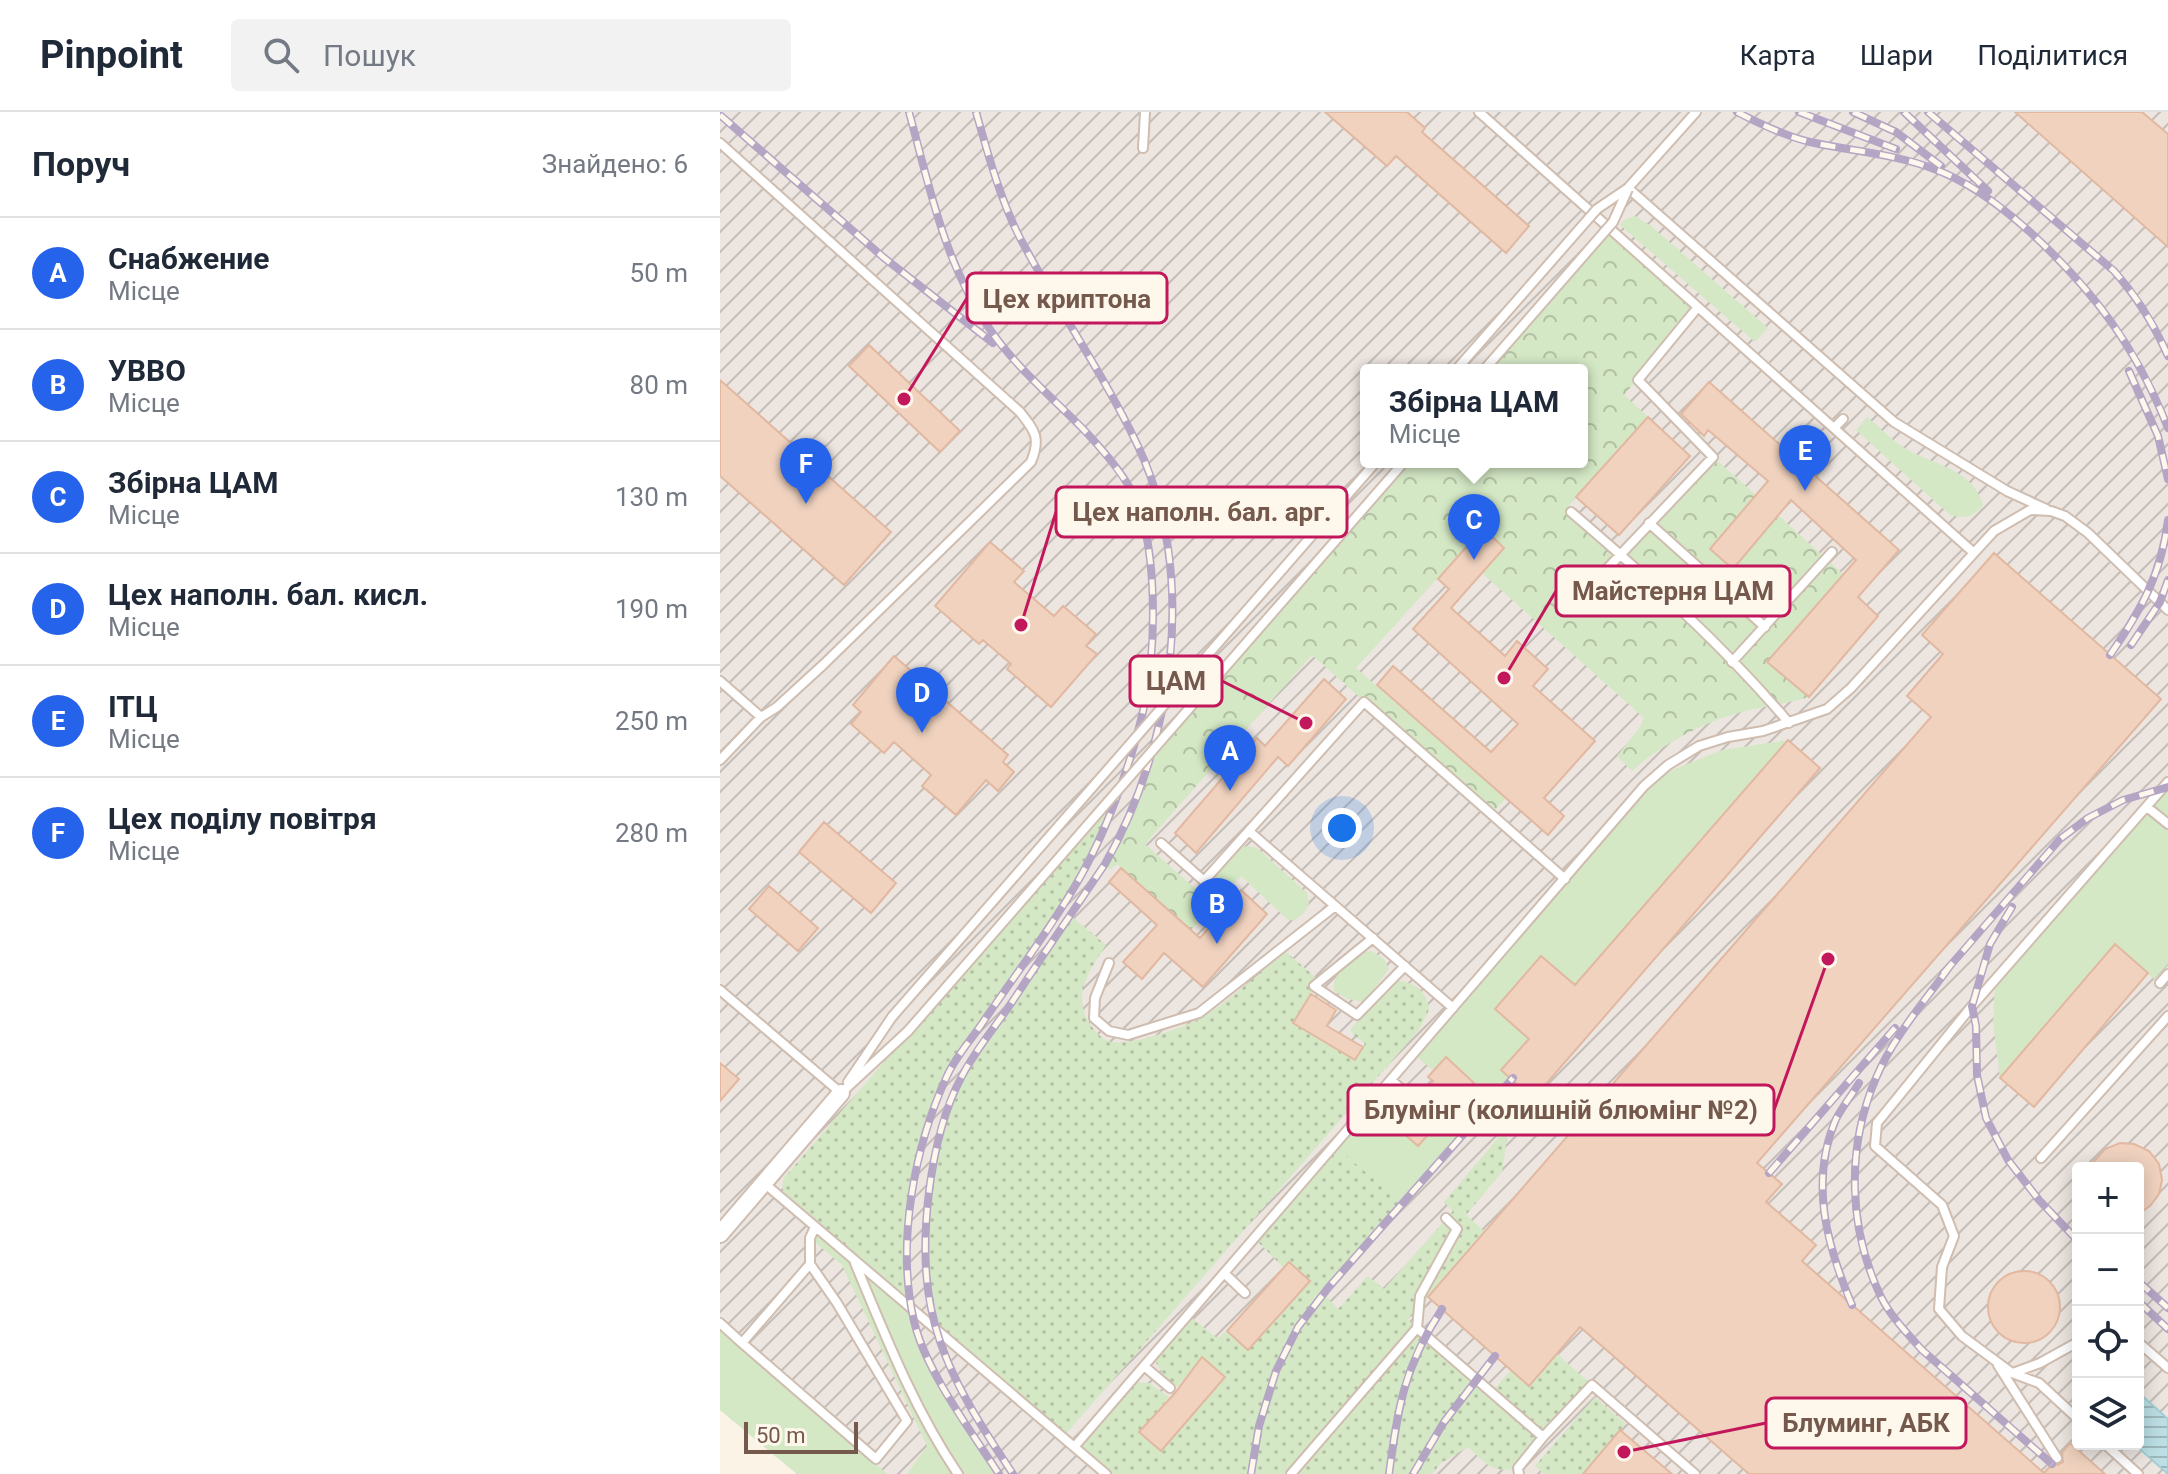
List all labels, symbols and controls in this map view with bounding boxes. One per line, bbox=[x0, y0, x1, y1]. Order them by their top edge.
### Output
search box bbox=[231, 19, 791, 91]
text: Pinpoint bbox=[40, 33, 183, 77]
icon: search bbox=[259, 33, 303, 77]
text: Пошук bbox=[323, 38, 416, 73]
text: Карта bbox=[1740, 39, 1816, 72]
text: Шари bbox=[1860, 39, 1933, 72]
text: Поділитися bbox=[1977, 39, 2128, 72]
text: Поруч bbox=[32, 144, 130, 184]
text: Знайдено: 6 bbox=[542, 149, 688, 179]
text: Снабжение bbox=[108, 241, 269, 276]
text: A bbox=[49, 258, 67, 288]
text: 50 m bbox=[630, 258, 688, 288]
callout: Цех криптона bbox=[967, 273, 1167, 323]
text: Місце bbox=[108, 276, 180, 306]
text: Цех криптона bbox=[983, 284, 1151, 314]
text: УВВО bbox=[108, 353, 186, 388]
popup bbox=[1360, 364, 1588, 468]
text: B bbox=[50, 370, 66, 400]
text: 80 m bbox=[630, 370, 688, 400]
text: Збірна ЦАМ bbox=[1389, 384, 1559, 419]
text: Місце bbox=[108, 388, 180, 418]
text: Місце bbox=[1389, 419, 1461, 449]
pin: E bbox=[1779, 425, 1831, 491]
pin: F bbox=[780, 438, 832, 504]
text: Збірна ЦАМ bbox=[108, 465, 278, 500]
text: C bbox=[49, 482, 67, 512]
text: 130 m bbox=[615, 482, 688, 512]
callout: Цех наполн. бал. арг. bbox=[1056, 487, 1347, 537]
pin: C bbox=[1448, 494, 1500, 560]
text: Цех наполн. бал. арг. bbox=[1072, 497, 1332, 527]
text: Місце bbox=[108, 500, 180, 530]
callout: Майстерня ЦАМ bbox=[1556, 566, 1790, 616]
text: Майстерня ЦАМ bbox=[1572, 576, 1774, 606]
text: Цех наполн. бал. кисл. bbox=[108, 577, 428, 612]
text: D bbox=[50, 594, 66, 624]
text: 190 m bbox=[615, 594, 688, 624]
text: Місце bbox=[108, 612, 180, 642]
callout: ЦАМ bbox=[1130, 656, 1222, 706]
text: ЦАМ bbox=[1146, 666, 1206, 696]
pin: D bbox=[896, 667, 948, 733]
text: ІТЦ bbox=[108, 689, 158, 724]
text: E bbox=[51, 706, 65, 736]
text: 250 m bbox=[615, 706, 688, 736]
text: Місце bbox=[108, 724, 180, 754]
pin: A bbox=[1204, 725, 1256, 791]
text: Цех поділу повітря bbox=[108, 801, 377, 836]
your location bbox=[1322, 808, 1362, 848]
text: F bbox=[51, 818, 65, 848]
text: 280 m bbox=[615, 818, 688, 848]
text: Місце bbox=[108, 836, 180, 866]
pin: B bbox=[1191, 878, 1243, 944]
callout: Блумінг (колишній блюмінг №2) bbox=[1348, 1085, 1774, 1135]
text: Блумінг (колишній блюмінг №2) bbox=[1364, 1095, 1758, 1125]
map controls bbox=[2072, 1162, 2144, 1450]
button: + bbox=[2072, 1162, 2144, 1234]
button: − bbox=[2072, 1234, 2144, 1306]
button: locate bbox=[2072, 1306, 2144, 1378]
button: layers bbox=[2072, 1378, 2144, 1450]
callout: Блуминг, АБК bbox=[1766, 1398, 1966, 1448]
text: Блуминг, АБК bbox=[1782, 1408, 1950, 1438]
scale bar bbox=[744, 1418, 858, 1454]
text: 50 m bbox=[756, 1423, 805, 1448]

